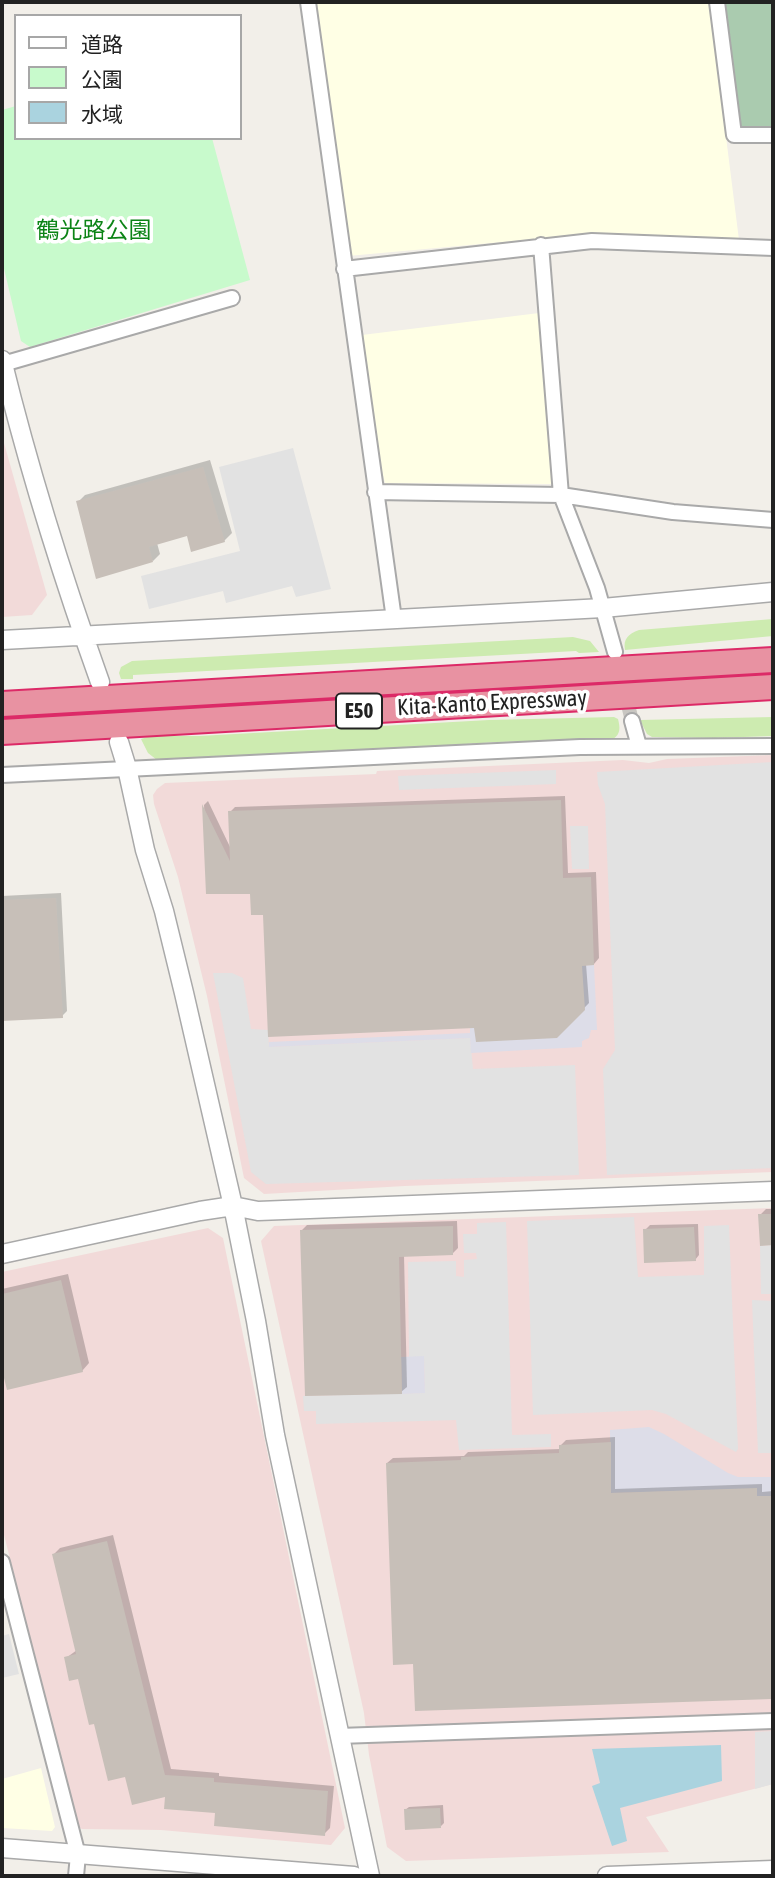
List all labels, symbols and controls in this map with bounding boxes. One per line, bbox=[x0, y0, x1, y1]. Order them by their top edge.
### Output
legend bbox=[14, 14, 242, 140]
text: 道路 bbox=[81, 32, 123, 56]
text: 公園 bbox=[81, 67, 123, 91]
text: 水域 bbox=[81, 102, 123, 126]
park label: 鶴光路公園 bbox=[37, 217, 151, 245]
street label: Kita-Kanto Expressway bbox=[397, 684, 587, 722]
road number: E50 bbox=[336, 694, 382, 728]

